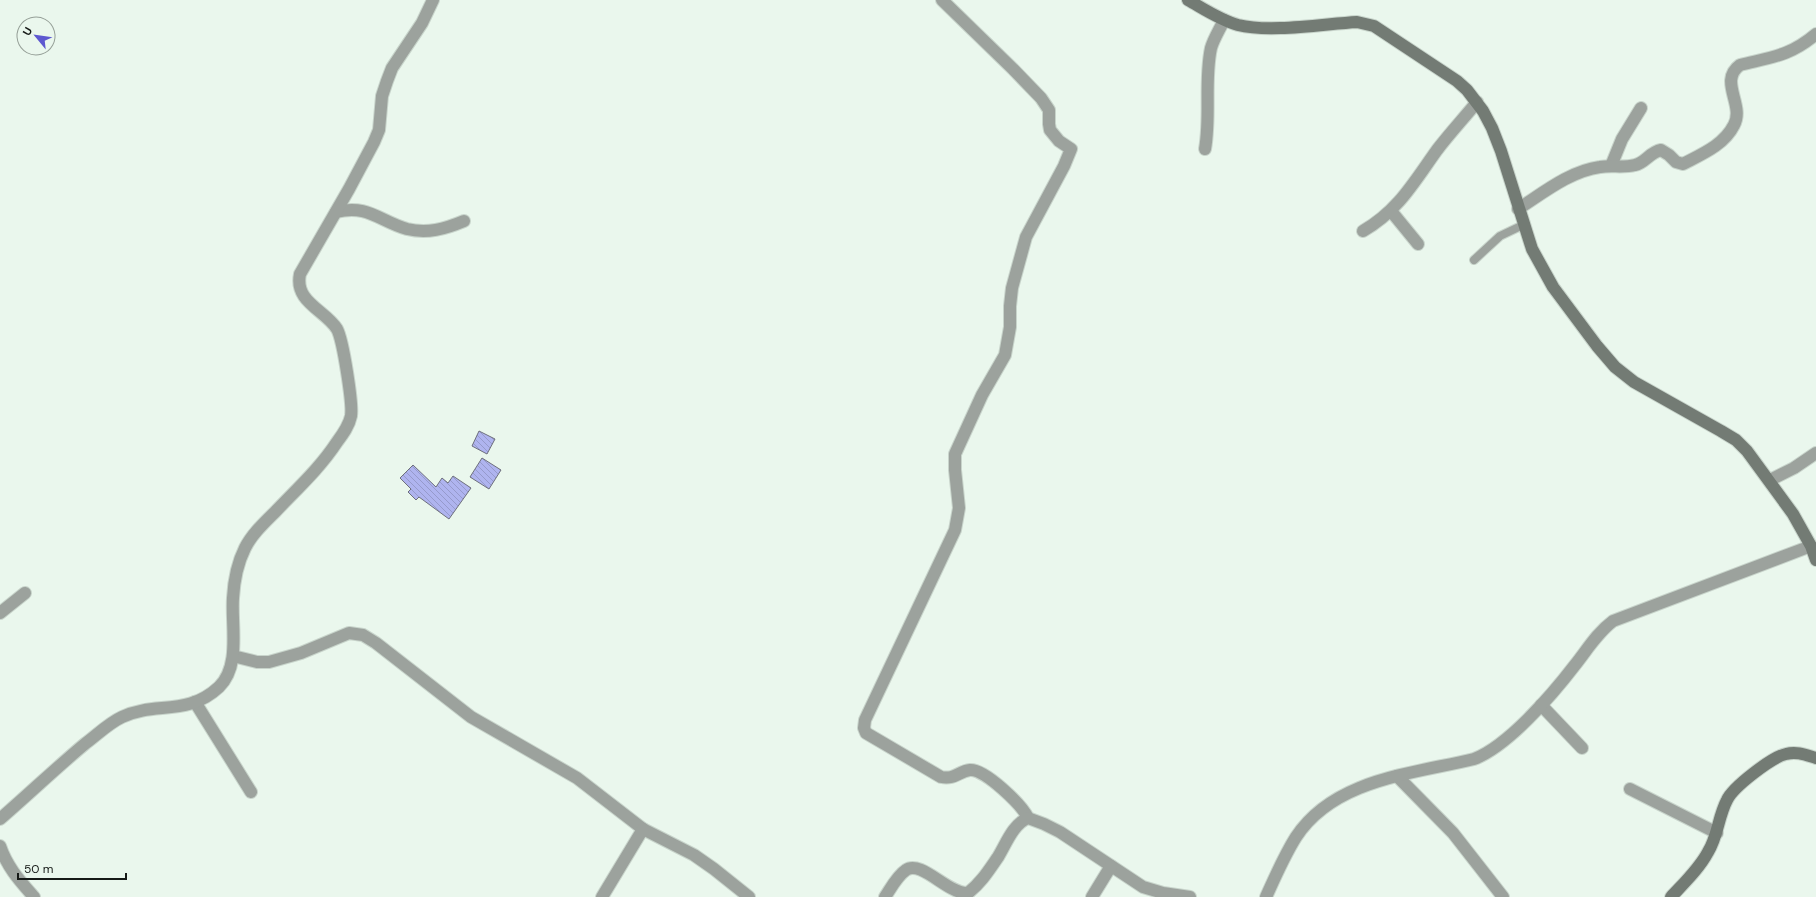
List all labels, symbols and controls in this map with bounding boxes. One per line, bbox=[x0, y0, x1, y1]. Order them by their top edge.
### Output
north arrow bbox=[16, 16, 56, 56]
text: U bbox=[19, 24, 35, 38]
scale bar bbox=[18, 855, 126, 881]
text: 50 m bbox=[24, 861, 53, 877]

